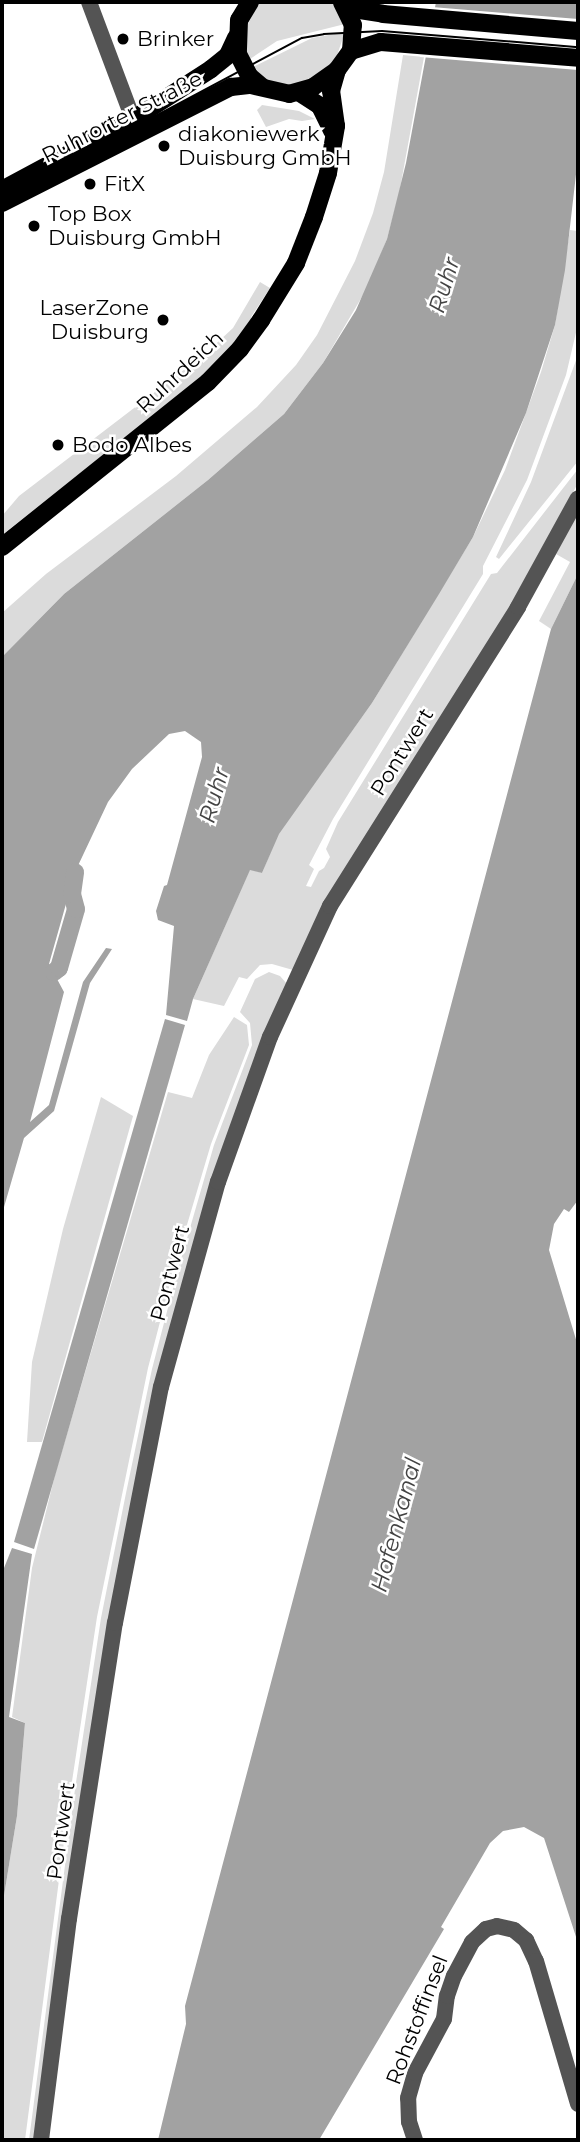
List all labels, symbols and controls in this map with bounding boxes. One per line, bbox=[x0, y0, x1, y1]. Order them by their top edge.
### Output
place label: Brinker bbox=[137, 26, 214, 52]
marker: Brinker bbox=[115, 31, 131, 47]
street label: Ruhrorter Straße bbox=[38, 66, 206, 168]
place label: diakoniewerk Duisburg GmbH bbox=[178, 121, 352, 171]
marker: diakoniewerk Duisburg GmbH bbox=[156, 138, 172, 154]
place label: FitX bbox=[104, 171, 145, 197]
marker: FitX bbox=[82, 176, 98, 192]
place label: Top Box Duisburg GmbH bbox=[48, 201, 222, 251]
marker: Top Box Duisburg GmbH bbox=[26, 218, 42, 234]
water label: Ruhr bbox=[422, 254, 466, 316]
place label: LaserZone Duisburg bbox=[39, 295, 149, 345]
marker: LaserZone Duisburg bbox=[155, 312, 171, 328]
street label: Ruhrdeich bbox=[131, 325, 229, 419]
place label: Bodo Albes bbox=[72, 432, 192, 458]
marker: Bodo Albes bbox=[50, 437, 66, 453]
street label: Pontwert bbox=[365, 704, 439, 800]
water label: Ruhr bbox=[193, 764, 235, 826]
street label: Pontwert bbox=[145, 1222, 195, 1324]
water label: Hafenkanal bbox=[365, 1455, 427, 1595]
street label: Pontwert bbox=[42, 1780, 80, 1882]
street label: Rohstoffinsel bbox=[381, 1952, 453, 2088]

